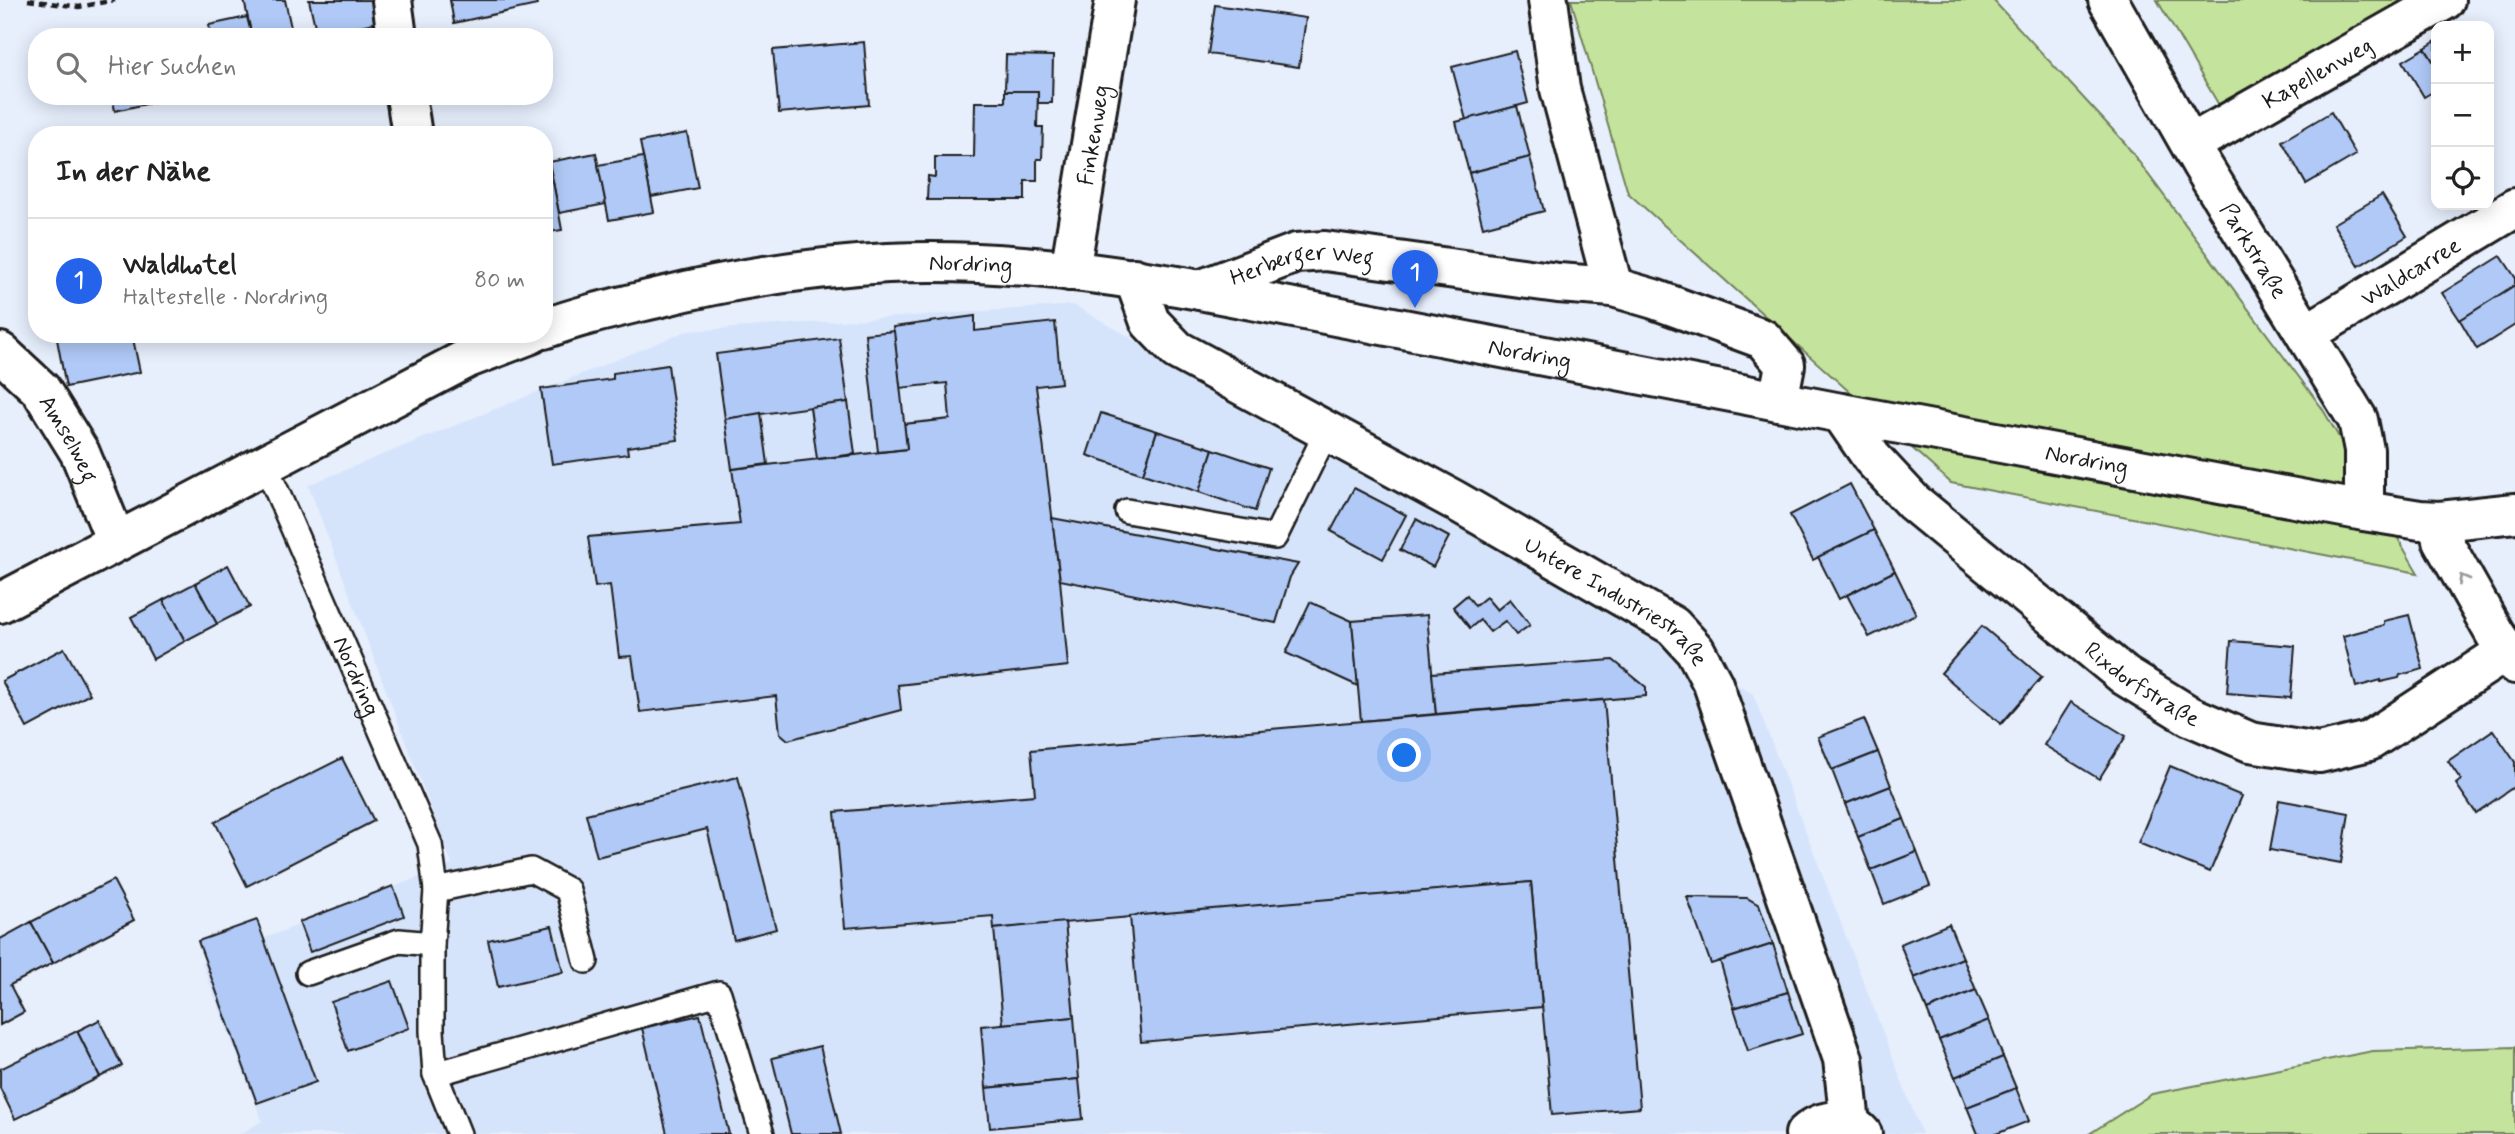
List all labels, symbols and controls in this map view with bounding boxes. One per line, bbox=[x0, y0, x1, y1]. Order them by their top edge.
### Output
map controls bbox=[2431, 21, 2494, 210]
button: + bbox=[2431, 21, 2494, 84]
search box bbox=[28, 28, 553, 105]
street label: Kapellenweg bbox=[2258, 31, 2379, 117]
icon: search bbox=[52, 48, 90, 86]
text: Hier suchen bbox=[108, 50, 236, 84]
street label: Finkenweg bbox=[1071, 83, 1120, 188]
button: − bbox=[2431, 84, 2494, 147]
button: locate bbox=[2431, 147, 2494, 210]
text: In der Nähe bbox=[56, 152, 211, 191]
street label: Parkstraße bbox=[2212, 198, 2293, 305]
street label: Waldcarree bbox=[2356, 231, 2467, 314]
street label: Herberger Weg bbox=[1226, 238, 1376, 294]
text: Waldhotel bbox=[123, 249, 237, 283]
street label: Nordring bbox=[929, 249, 1014, 284]
pin: 1 bbox=[1392, 250, 1438, 308]
text: 1 bbox=[74, 266, 84, 296]
text: 80 m bbox=[474, 266, 525, 296]
text: Haltestelle · Nordring bbox=[123, 283, 328, 313]
street label: Nordring bbox=[1485, 333, 1574, 380]
street label: Amselweg bbox=[31, 390, 103, 488]
street label: Nordring bbox=[2043, 439, 2131, 486]
street label: Untere Industriestraße bbox=[1518, 530, 1714, 672]
one-way arrow bbox=[2458, 573, 2471, 586]
street label: Nordring bbox=[325, 632, 386, 722]
street label: Rixdorfstraße bbox=[2077, 636, 2204, 735]
your location bbox=[1387, 738, 1421, 772]

